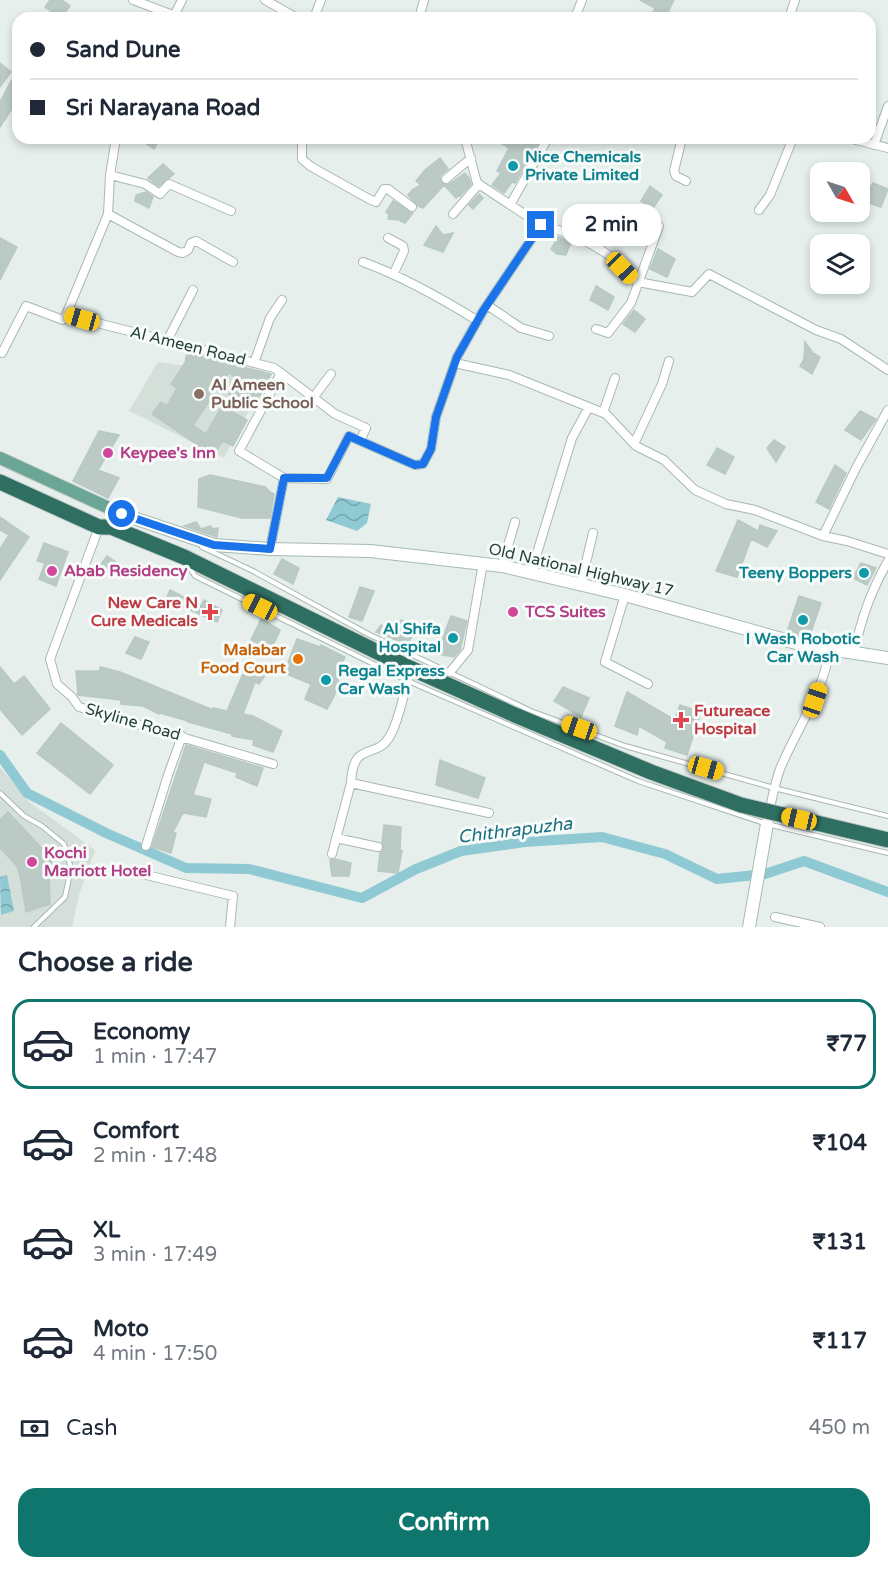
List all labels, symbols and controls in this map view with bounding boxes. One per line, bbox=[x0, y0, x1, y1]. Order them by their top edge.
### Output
text: Sand Dune bbox=[66, 37, 181, 63]
text: Sri Narayana Road bbox=[66, 95, 260, 121]
place label: Nice Chemicals Private Limited bbox=[525, 147, 641, 185]
marker: Nice Chemicals Private Limited bbox=[506, 159, 520, 173]
north arrow bbox=[810, 162, 870, 222]
map controls bbox=[810, 162, 870, 294]
callout: 2 min bbox=[562, 204, 661, 246]
route end bbox=[527, 211, 554, 238]
text: 2 min bbox=[585, 213, 638, 237]
button: layers bbox=[810, 234, 870, 294]
car bbox=[603, 249, 641, 287]
car bbox=[62, 305, 102, 333]
street label: Al Ameen Road bbox=[128, 322, 248, 370]
place label: Al Ameen Public School bbox=[211, 375, 314, 413]
marker: Al Ameen Public School bbox=[192, 387, 206, 401]
place label: Keypee's Inn bbox=[120, 443, 216, 463]
marker: Keypee's Inn bbox=[101, 446, 115, 460]
route start bbox=[108, 500, 135, 527]
street label: Old National Highway 17 bbox=[487, 539, 675, 601]
place label: Abab Residency bbox=[64, 561, 188, 581]
place label: Teeny Boppers bbox=[738, 563, 852, 583]
marker: Abab Residency bbox=[45, 564, 59, 578]
marker: Teeny Boppers bbox=[857, 566, 871, 580]
car bbox=[240, 591, 280, 623]
place label: New Care N Cure Medicals bbox=[91, 593, 198, 631]
place label: TCS Suites bbox=[524, 602, 606, 622]
marker: New Care N Cure Medicals bbox=[203, 605, 217, 619]
marker: TCS Suites bbox=[506, 605, 520, 619]
marker: I Wash Robotic Car Wash bbox=[796, 613, 810, 627]
place label: Al Shifa Hospital bbox=[379, 619, 441, 657]
place label: I Wash Robotic Car Wash bbox=[746, 629, 861, 667]
marker: Al Shifa Hospital bbox=[446, 631, 460, 645]
place label: Malabar Food Court bbox=[201, 640, 287, 678]
marker: Malabar Food Court bbox=[291, 652, 305, 666]
place label: Regal Express Car Wash bbox=[338, 661, 445, 699]
marker: Regal Express Car Wash bbox=[319, 673, 333, 687]
car bbox=[801, 680, 829, 720]
street label: Skyline Road bbox=[83, 699, 183, 745]
place label: Futureace Hospital bbox=[694, 701, 770, 739]
marker: Futureace Hospital bbox=[672, 711, 690, 729]
car bbox=[559, 714, 599, 742]
car bbox=[686, 754, 726, 782]
car bbox=[779, 806, 819, 832]
water label: Chithrapuzha bbox=[457, 812, 574, 848]
place label: Kochi Marriott Hotel bbox=[44, 843, 151, 881]
marker: Kochi Marriott Hotel bbox=[25, 855, 39, 869]
text: Choose a ride bbox=[18, 946, 193, 979]
icon: car bbox=[21, 1017, 75, 1071]
text: Economy bbox=[93, 1019, 190, 1045]
text: ₹77 bbox=[826, 1031, 867, 1057]
text: 1 min · 17:47 bbox=[93, 1045, 217, 1069]
icon: car bbox=[21, 1116, 75, 1170]
text: Comfort bbox=[93, 1118, 179, 1144]
text: ₹104 bbox=[813, 1130, 867, 1156]
text: 2 min · 17:48 bbox=[93, 1144, 217, 1168]
icon: car bbox=[21, 1215, 75, 1269]
text: XL bbox=[93, 1217, 120, 1243]
text: ₹131 bbox=[813, 1229, 867, 1255]
text: 3 min · 17:49 bbox=[93, 1243, 217, 1267]
icon: car bbox=[21, 1314, 75, 1368]
text: Moto bbox=[93, 1316, 149, 1342]
text: ₹117 bbox=[813, 1328, 867, 1354]
text: 4 min · 17:50 bbox=[93, 1342, 217, 1366]
icon: cash bbox=[18, 1412, 51, 1445]
text: Cash bbox=[66, 1415, 118, 1441]
text: 450 m bbox=[809, 1416, 870, 1440]
button: Confirm bbox=[18, 1488, 870, 1557]

